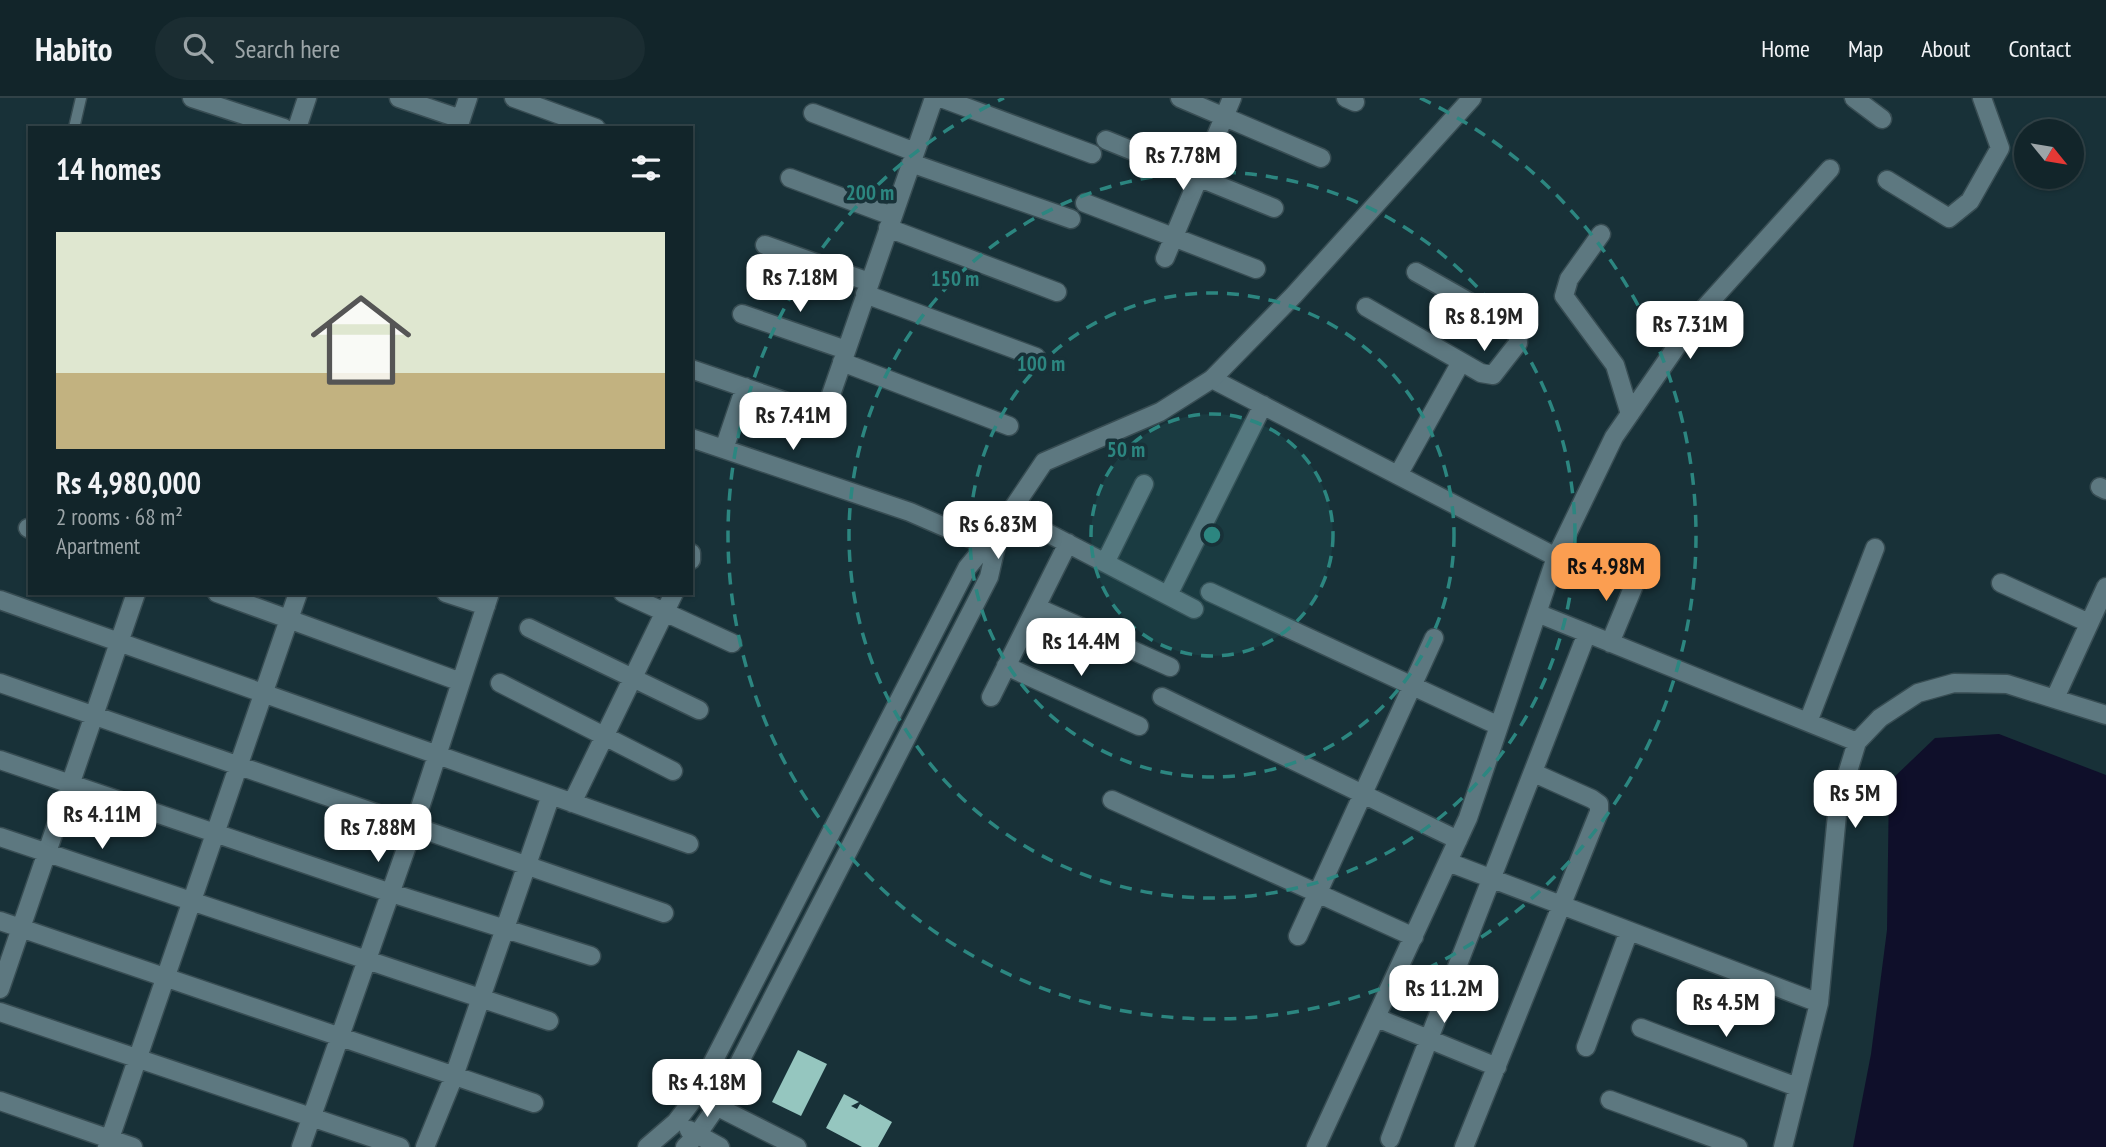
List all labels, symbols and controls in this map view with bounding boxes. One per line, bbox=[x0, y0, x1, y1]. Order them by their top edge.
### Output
search box bbox=[155, 17, 645, 80]
text: Habito bbox=[35, 27, 113, 70]
icon: search bbox=[179, 29, 217, 67]
text: Search here bbox=[235, 32, 340, 65]
text: Home bbox=[1761, 33, 1810, 64]
text: Map bbox=[1848, 33, 1883, 64]
text: About bbox=[1921, 33, 1970, 64]
text: Contact bbox=[2008, 33, 2071, 64]
north arrow bbox=[2014, 119, 2084, 189]
map controls bbox=[2014, 119, 2084, 189]
pin: Rs 7.78M bbox=[1111, 132, 1255, 192]
text: Rs 7.78M bbox=[1145, 140, 1221, 169]
text: 14 homes bbox=[56, 149, 161, 188]
icon: filters bbox=[627, 149, 665, 187]
text: 200 m bbox=[846, 179, 894, 206]
pin: Rs 7.18M bbox=[728, 254, 872, 314]
text: Rs 7.18M bbox=[762, 262, 838, 291]
text: 150 m bbox=[931, 265, 979, 292]
icon: home bbox=[298, 277, 424, 403]
pin: Rs 8.19M bbox=[1412, 294, 1556, 353]
text: Rs 8.19M bbox=[1445, 301, 1523, 330]
pin: Rs 7.31M bbox=[1618, 302, 1762, 361]
text: Rs 7.31M bbox=[1652, 309, 1728, 338]
text: 100 m bbox=[1017, 350, 1065, 377]
pin: Rs 7.41M bbox=[721, 392, 865, 452]
text: Rs 7.41M bbox=[755, 400, 831, 429]
text: 50 m bbox=[1107, 436, 1145, 463]
text: Rs 4,980,000 bbox=[56, 463, 201, 502]
text: 2 rooms · 68 m² bbox=[56, 502, 183, 531]
pin: Rs 6.83M bbox=[926, 502, 1070, 561]
text: Rs 6.83M bbox=[959, 509, 1037, 538]
centre of rings bbox=[1200, 523, 1224, 547]
text: Apartment bbox=[56, 531, 140, 560]
pin: Rs 4.98M bbox=[1534, 544, 1678, 603]
text: Rs 4.98M bbox=[1567, 551, 1645, 580]
pin: Rs 14.4M bbox=[1009, 618, 1153, 678]
text: Rs 14.4M bbox=[1042, 626, 1120, 655]
pin: Rs 5M bbox=[1806, 770, 1904, 830]
text: Rs 5M bbox=[1830, 778, 1880, 807]
pin: Rs 4.11M bbox=[30, 792, 174, 851]
text: Rs 4.11M bbox=[63, 799, 141, 828]
pin: Rs 7.88M bbox=[306, 804, 450, 864]
text: Rs 7.88M bbox=[340, 812, 416, 841]
pin: Rs 11.2M bbox=[1372, 965, 1516, 1025]
text: Rs 11.2M bbox=[1405, 973, 1483, 1002]
pin: Rs 4.5M bbox=[1661, 979, 1791, 1039]
text: Rs 4.5M bbox=[1693, 987, 1759, 1016]
pin: Rs 4.18M bbox=[635, 1060, 779, 1119]
text: Rs 4.18M bbox=[668, 1067, 746, 1096]

